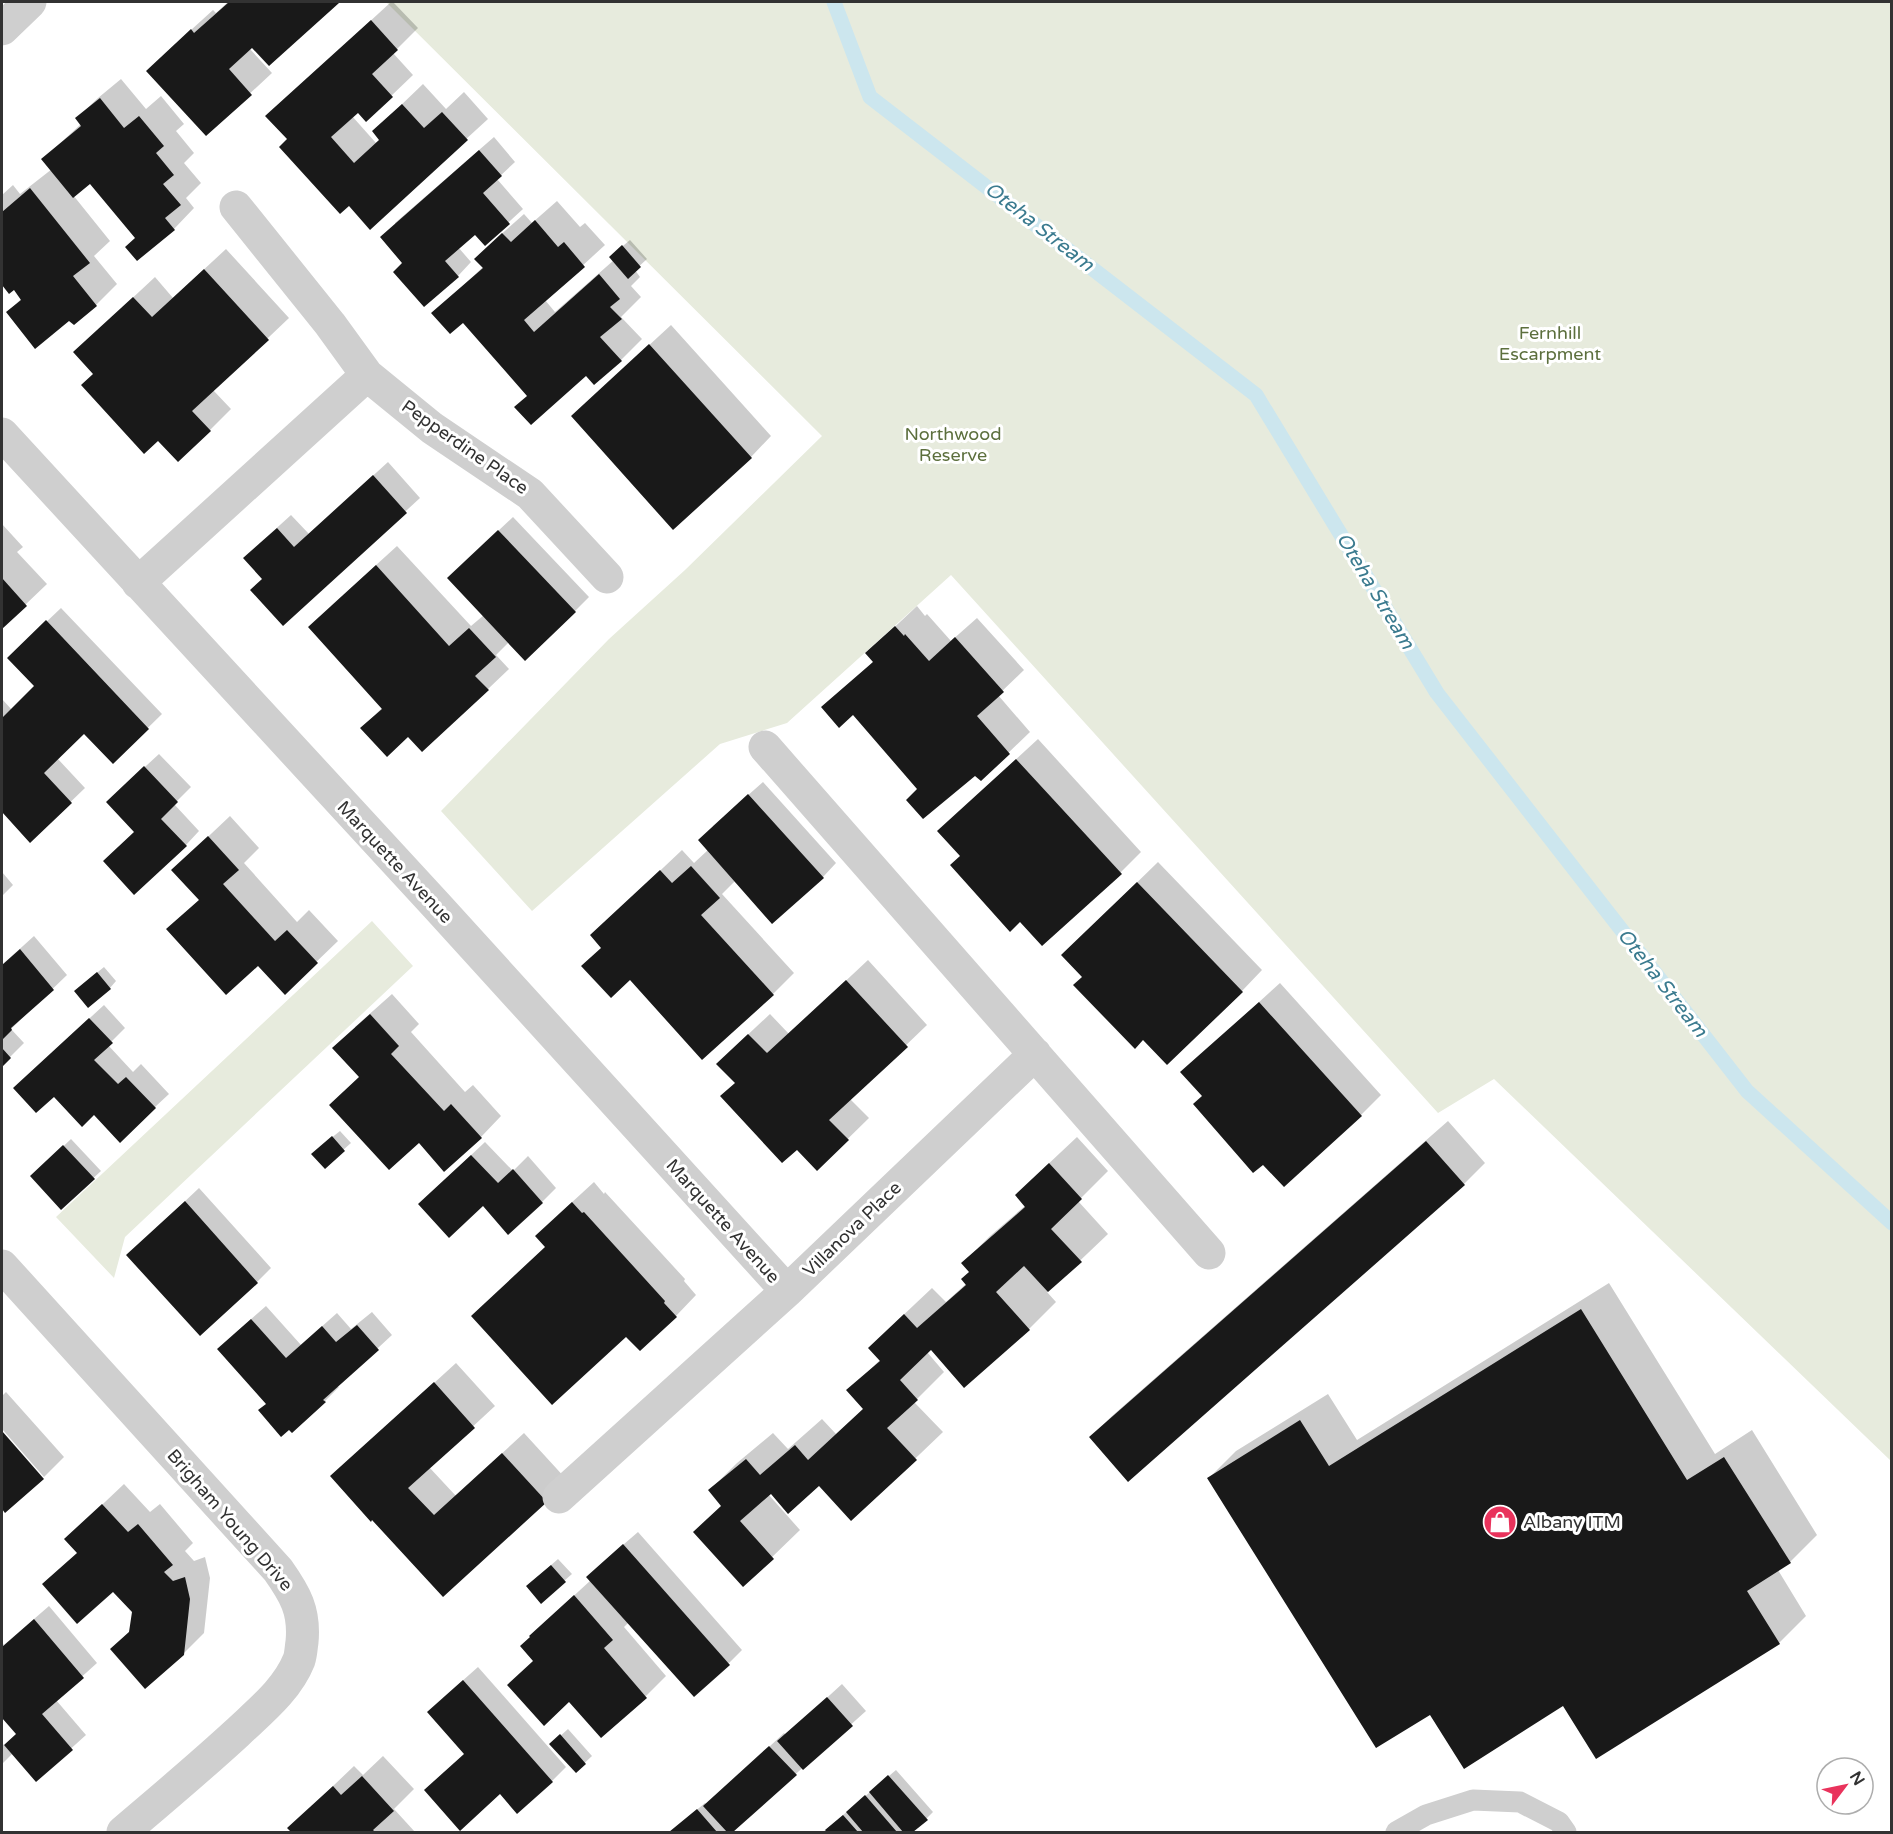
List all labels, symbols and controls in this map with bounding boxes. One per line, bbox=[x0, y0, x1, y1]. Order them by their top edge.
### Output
water label: Oteha Stream bbox=[980, 177, 1099, 277]
park label: Fernhill Escarpment bbox=[1499, 322, 1601, 365]
street label: Pepperdine Place bbox=[397, 395, 533, 499]
park label: Northwood Reserve bbox=[904, 423, 1002, 466]
water label: Oteha Stream bbox=[1331, 528, 1419, 654]
street label: Marquette Avenue bbox=[333, 796, 457, 928]
water label: Oteha Stream bbox=[1612, 924, 1712, 1043]
street label: Marquette Avenue bbox=[661, 1154, 785, 1288]
street label: Villanova Place bbox=[798, 1177, 906, 1281]
street label: Brigham Young Drive bbox=[162, 1445, 298, 1595]
shop icon: Albany ITM bbox=[1482, 1504, 1518, 1540]
place label: Albany ITM bbox=[1523, 1511, 1621, 1533]
north arrow bbox=[1815, 1756, 1875, 1816]
text: N bbox=[1845, 1768, 1869, 1789]

